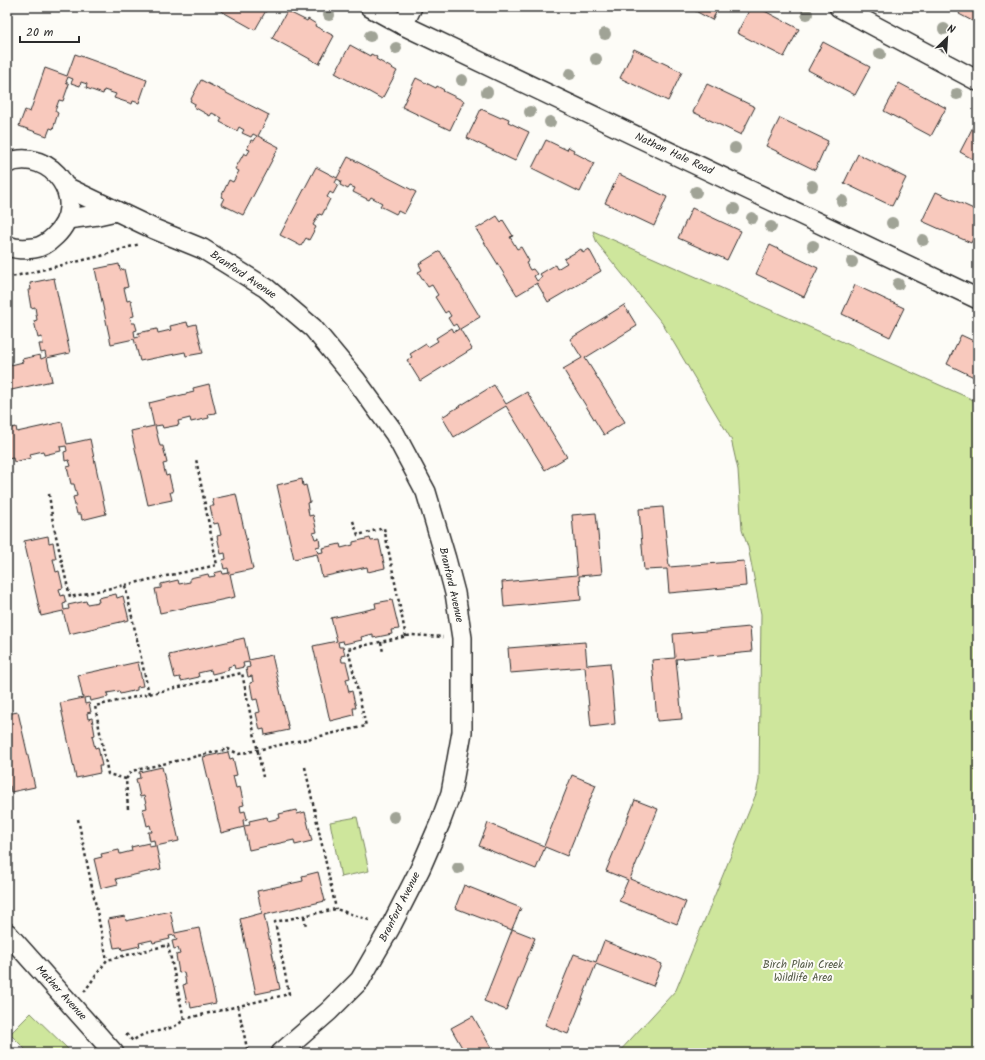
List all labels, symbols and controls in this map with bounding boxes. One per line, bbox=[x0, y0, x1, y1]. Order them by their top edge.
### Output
scale bar bbox=[20, 18, 79, 44]
north arrow bbox=[927, 18, 967, 58]
text: N bbox=[944, 20, 958, 39]
text: 20 m bbox=[26, 23, 54, 42]
street label: Nathan Hale Road bbox=[632, 128, 717, 180]
street label: Branford Avenue bbox=[206, 246, 280, 304]
street label: Branford Avenue bbox=[434, 546, 468, 624]
street label: Branford Avenue bbox=[375, 869, 425, 945]
park label: Birch Plain Creek Wildlife Area bbox=[763, 956, 844, 987]
street label: Mather Avenue bbox=[31, 961, 91, 1025]

